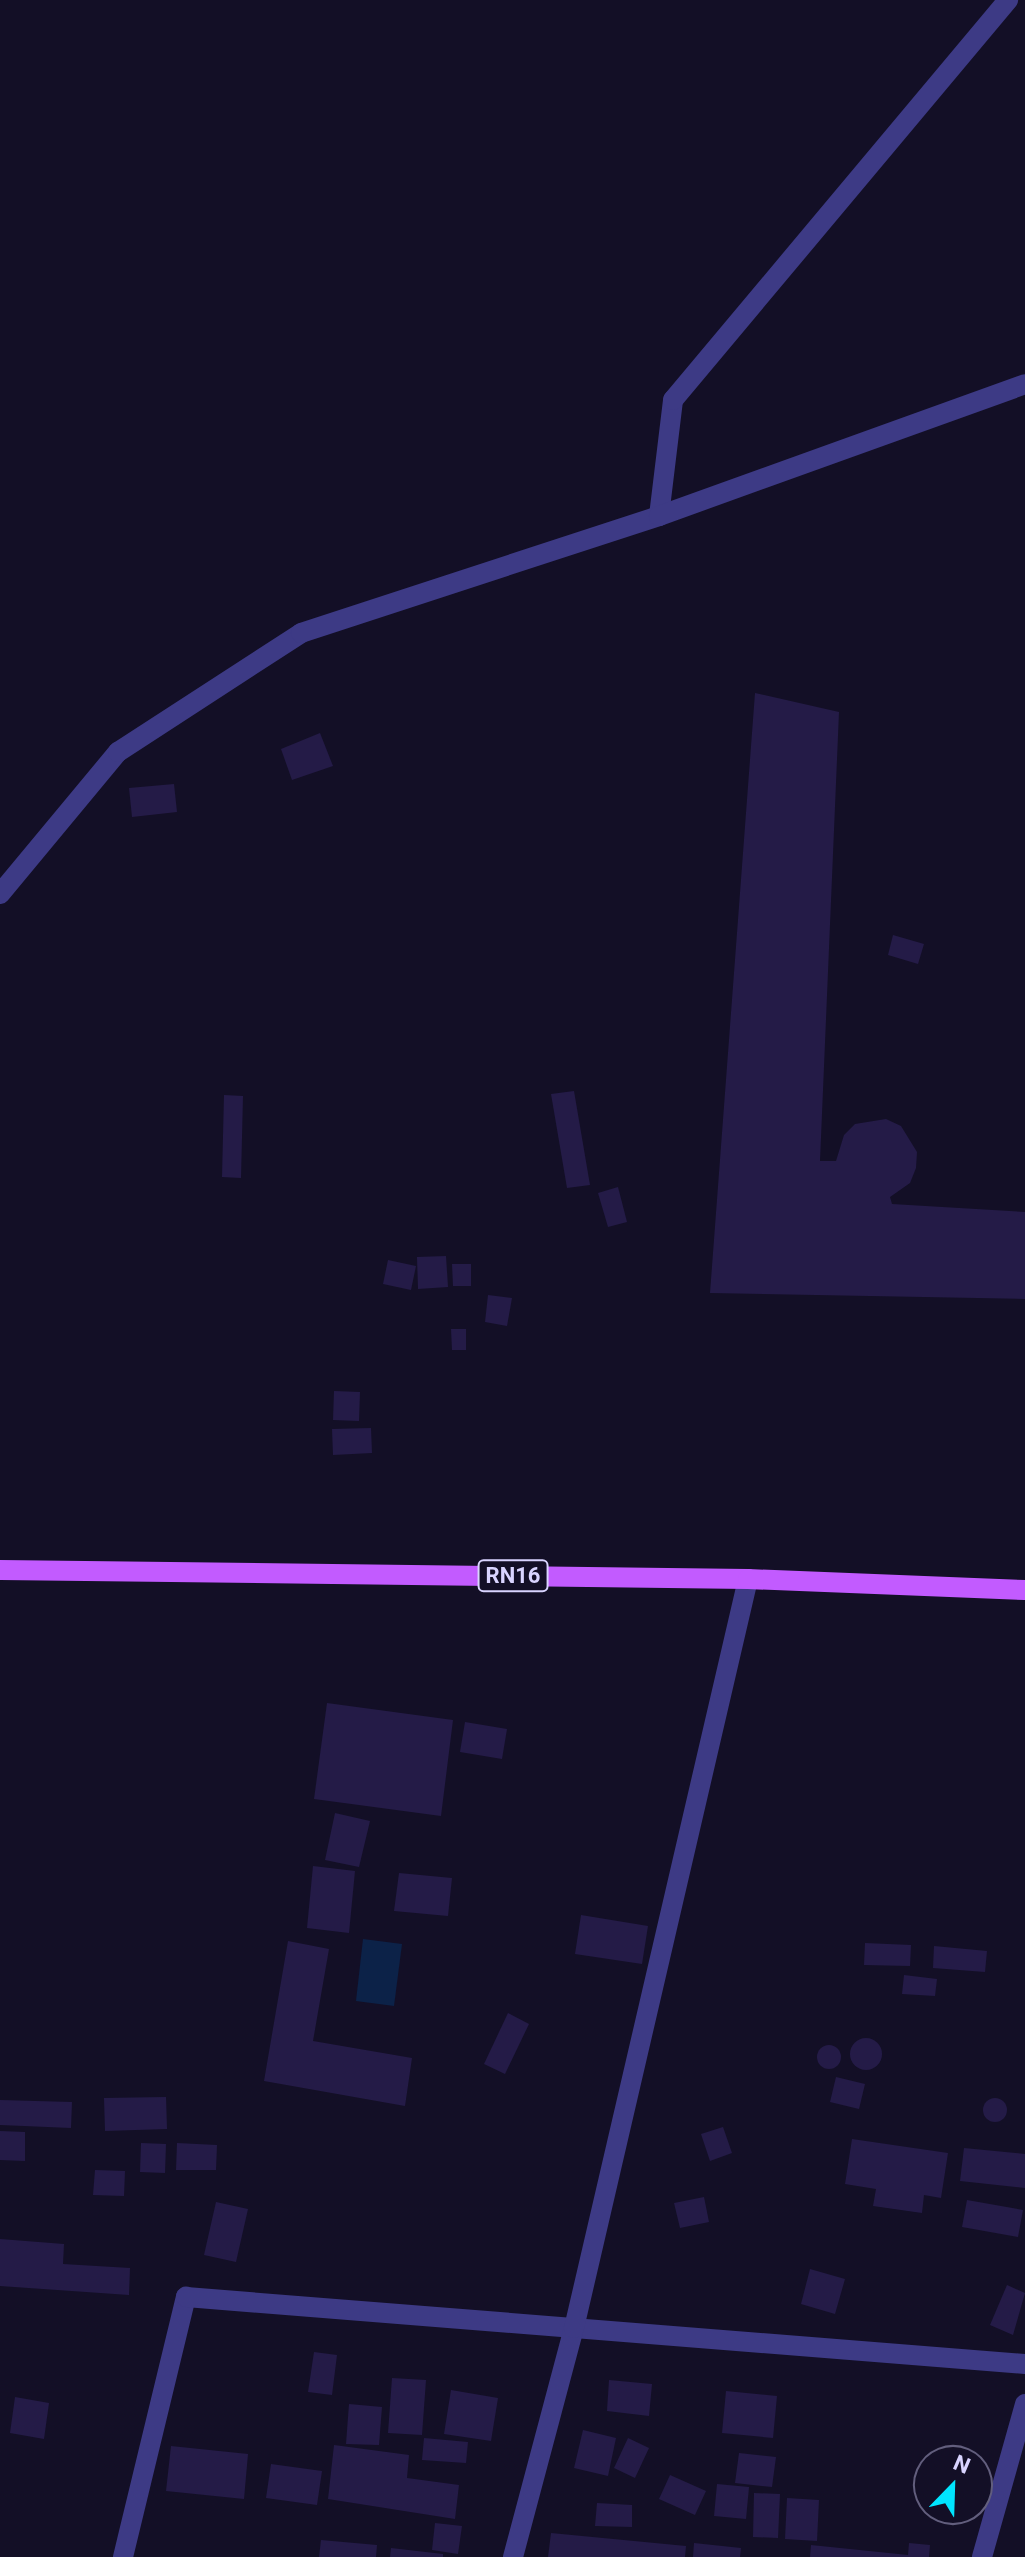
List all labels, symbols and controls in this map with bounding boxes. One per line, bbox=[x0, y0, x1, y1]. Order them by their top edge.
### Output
road number: RN16 bbox=[477, 1558, 549, 1594]
north arrow bbox=[913, 2445, 993, 2525]
text: N bbox=[950, 2450, 974, 2479]

